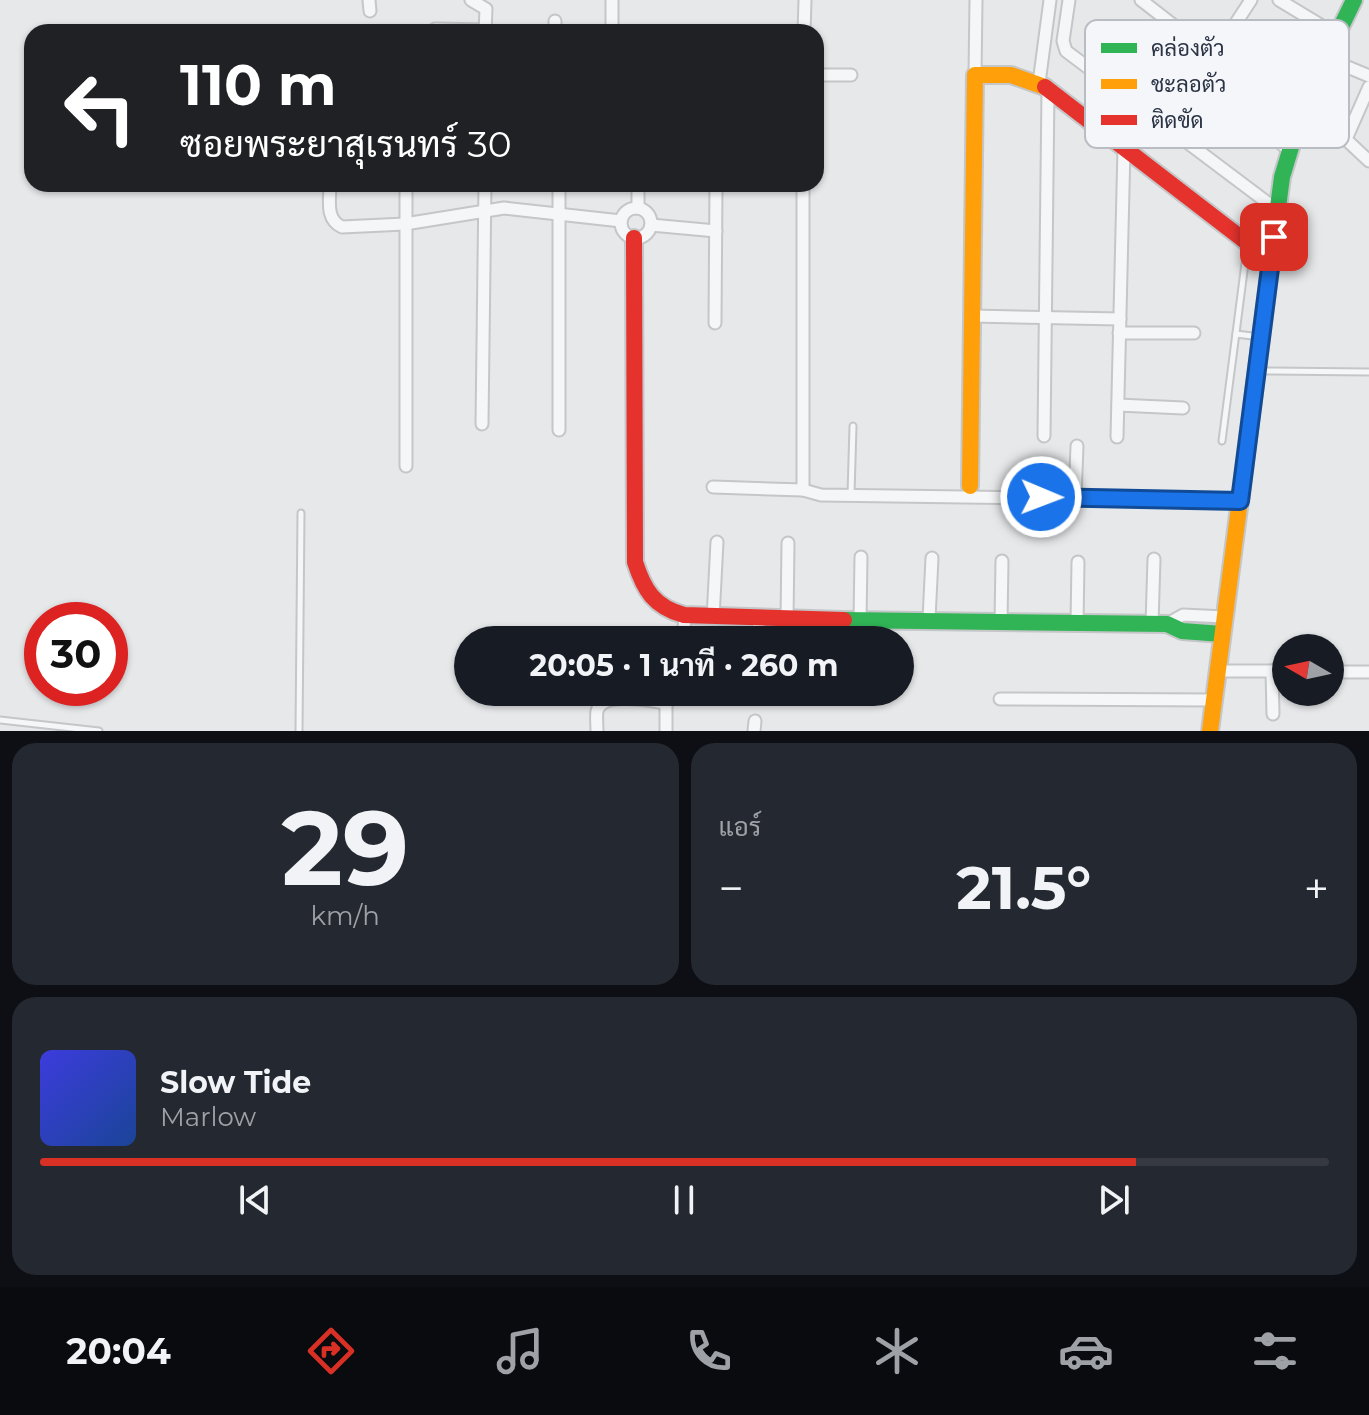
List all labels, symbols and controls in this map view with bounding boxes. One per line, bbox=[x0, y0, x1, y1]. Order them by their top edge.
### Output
legend bbox=[1085, 20, 1349, 148]
text: คล่องตัว bbox=[1151, 35, 1225, 62]
text: 110 m bbox=[180, 51, 337, 119]
icon: left bbox=[48, 56, 152, 160]
text: ชะลอตัว bbox=[1151, 71, 1226, 98]
text: ติดขัด bbox=[1151, 107, 1203, 134]
text: ซอยพระยาสุเรนทร์ 30 bbox=[180, 122, 512, 166]
pin bbox=[1240, 203, 1308, 271]
icon: arrive bbox=[1252, 215, 1296, 259]
position arrow bbox=[999, 455, 1083, 539]
speed limit sign: 30 bbox=[24, 602, 128, 706]
north arrow bbox=[1272, 634, 1344, 706]
map controls bbox=[1272, 634, 1344, 706]
text: 20:05 · 1 นาที · 260 m bbox=[530, 647, 838, 684]
text: 29 bbox=[281, 784, 409, 911]
text: แอร์ bbox=[719, 811, 761, 843]
text: 21.5° bbox=[956, 851, 1091, 924]
text: − bbox=[719, 861, 744, 915]
text: + bbox=[1304, 861, 1329, 915]
text: km/h bbox=[311, 900, 380, 932]
text: Slow Tide bbox=[160, 1064, 311, 1101]
text: Marlow bbox=[160, 1101, 256, 1133]
icon: previous bbox=[233, 1178, 277, 1222]
icon: pause bbox=[662, 1178, 706, 1222]
icon: next bbox=[1092, 1178, 1136, 1222]
icon: directions bbox=[303, 1323, 359, 1379]
icon: music bbox=[492, 1323, 548, 1379]
icon: phone bbox=[681, 1323, 737, 1379]
icon: climate bbox=[869, 1323, 925, 1379]
icon: car bbox=[1058, 1323, 1114, 1379]
icon: filters bbox=[1247, 1323, 1303, 1379]
text: 20:04 bbox=[66, 1329, 171, 1373]

